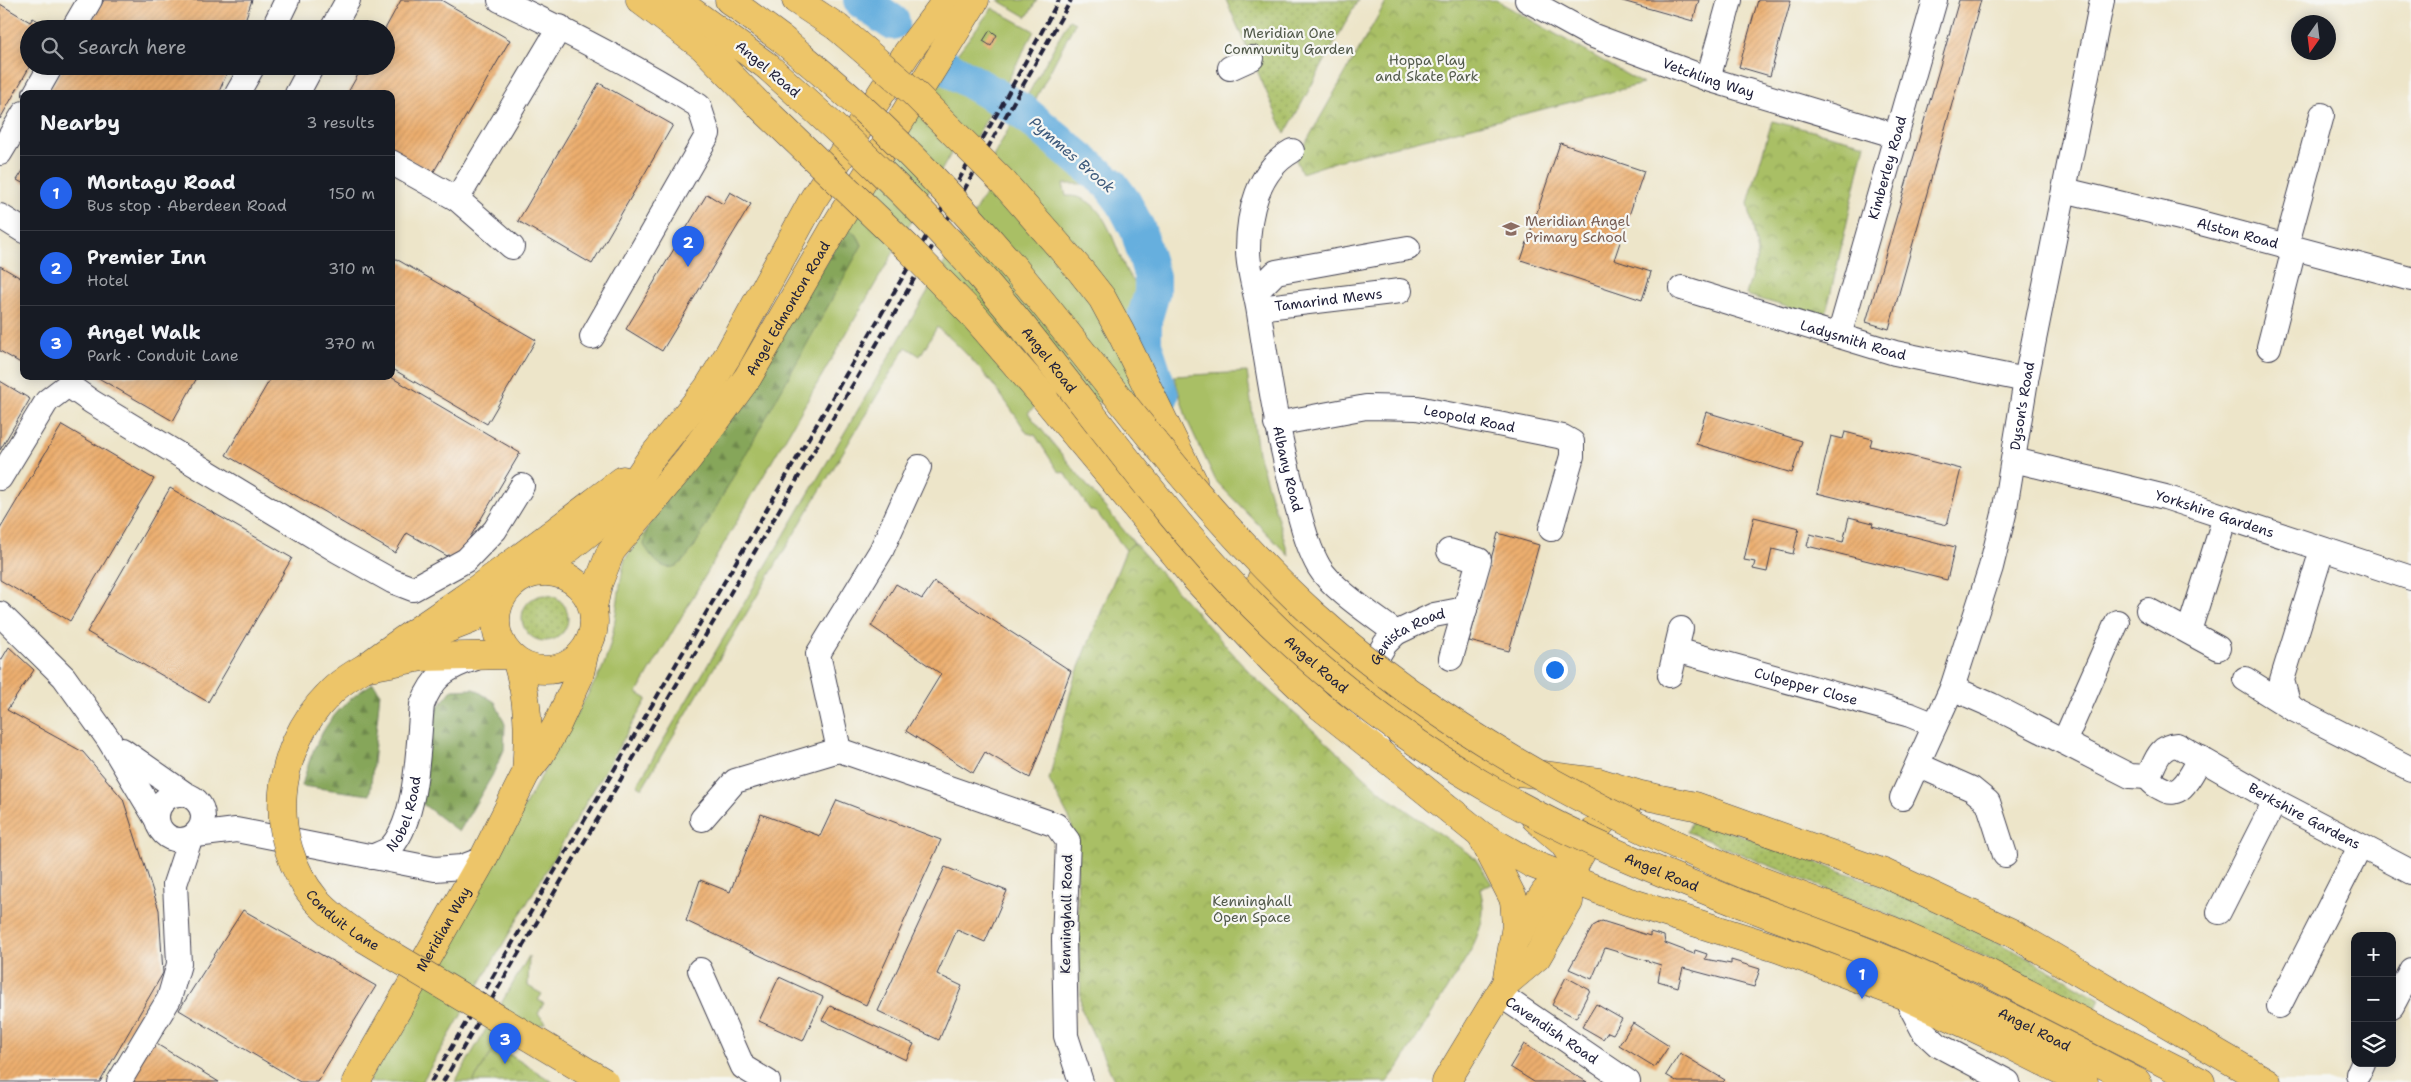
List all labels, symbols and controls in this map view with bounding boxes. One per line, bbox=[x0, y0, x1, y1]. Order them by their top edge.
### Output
north arrow bbox=[2291, 15, 2336, 60]
search box bbox=[20, 20, 395, 75]
park label: Meridian One Community Garden bbox=[1224, 24, 1354, 58]
icon: search bbox=[38, 34, 66, 62]
text: Search here bbox=[78, 35, 187, 60]
street label: Angel Road bbox=[732, 37, 804, 101]
park label: Hoppa Play and Skate Park bbox=[1375, 51, 1479, 85]
street label: Vetchling Way bbox=[1660, 54, 1757, 102]
text: Nearby bbox=[40, 109, 120, 137]
text: 3 results bbox=[306, 112, 375, 133]
water label: Pymmes Brook bbox=[1025, 112, 1119, 198]
street label: Kimberley Road bbox=[1864, 114, 1910, 222]
text: Montagu Road bbox=[87, 170, 236, 195]
text: 1 bbox=[52, 183, 60, 204]
text: 150 m bbox=[328, 183, 375, 204]
text: Bus stop · Aberdeen Road bbox=[87, 195, 287, 216]
place label: Meridian Angel Primary School bbox=[1525, 212, 1630, 246]
street label: Alston Road bbox=[2195, 213, 2281, 252]
school or university icon: Meridian Angel Primary School bbox=[1501, 219, 1521, 239]
pin: 2 bbox=[672, 226, 704, 267]
street label: Angel Edmonton Road bbox=[742, 238, 834, 379]
text: Premier Inn bbox=[87, 245, 206, 270]
text: 2 bbox=[50, 258, 62, 279]
text: 310 m bbox=[328, 258, 375, 279]
text: Hotel bbox=[87, 270, 128, 291]
street label: Tamarind Mews bbox=[1274, 284, 1383, 315]
street label: Ladysmith Road bbox=[1798, 316, 1908, 364]
text: Angel Walk bbox=[87, 320, 201, 345]
street label: Angel Road bbox=[1018, 323, 1081, 396]
text: 3 bbox=[50, 333, 62, 354]
text: 370 m bbox=[324, 333, 375, 354]
text: Park · Conduit Lane bbox=[87, 345, 239, 366]
street label: Dyson's Road bbox=[2006, 360, 2038, 452]
street label: Leopold Road bbox=[1422, 401, 1517, 436]
street label: Albany Road bbox=[1269, 424, 1307, 514]
street label: Yorkshire Gardens bbox=[2154, 486, 2277, 541]
street label: Genista Road bbox=[1365, 604, 1447, 668]
street label: Angel Road bbox=[1280, 632, 1352, 697]
your location bbox=[1542, 657, 1568, 683]
street label: Culpepper Close bbox=[1752, 663, 1860, 709]
street label: Nobel Road bbox=[382, 775, 425, 855]
street label: Berkshire Gardens bbox=[2245, 779, 2364, 853]
street label: Angel Road bbox=[1622, 849, 1702, 896]
street label: Kenninghall Road bbox=[1056, 854, 1076, 974]
street label: Meridian Way bbox=[412, 883, 474, 975]
street label: Conduit Lane bbox=[302, 886, 383, 955]
park label: Kenninghall Open Space bbox=[1212, 892, 1293, 926]
map controls bbox=[2351, 932, 2396, 1067]
button: + bbox=[2351, 932, 2396, 977]
pin: 1 bbox=[1846, 958, 1878, 999]
button: − bbox=[2351, 977, 2396, 1022]
street label: Cavendish Road bbox=[1502, 992, 1602, 1068]
street label: Angel Road bbox=[1995, 1004, 2074, 1055]
button: layers bbox=[2351, 1022, 2396, 1067]
pin: 3 bbox=[489, 1023, 521, 1064]

